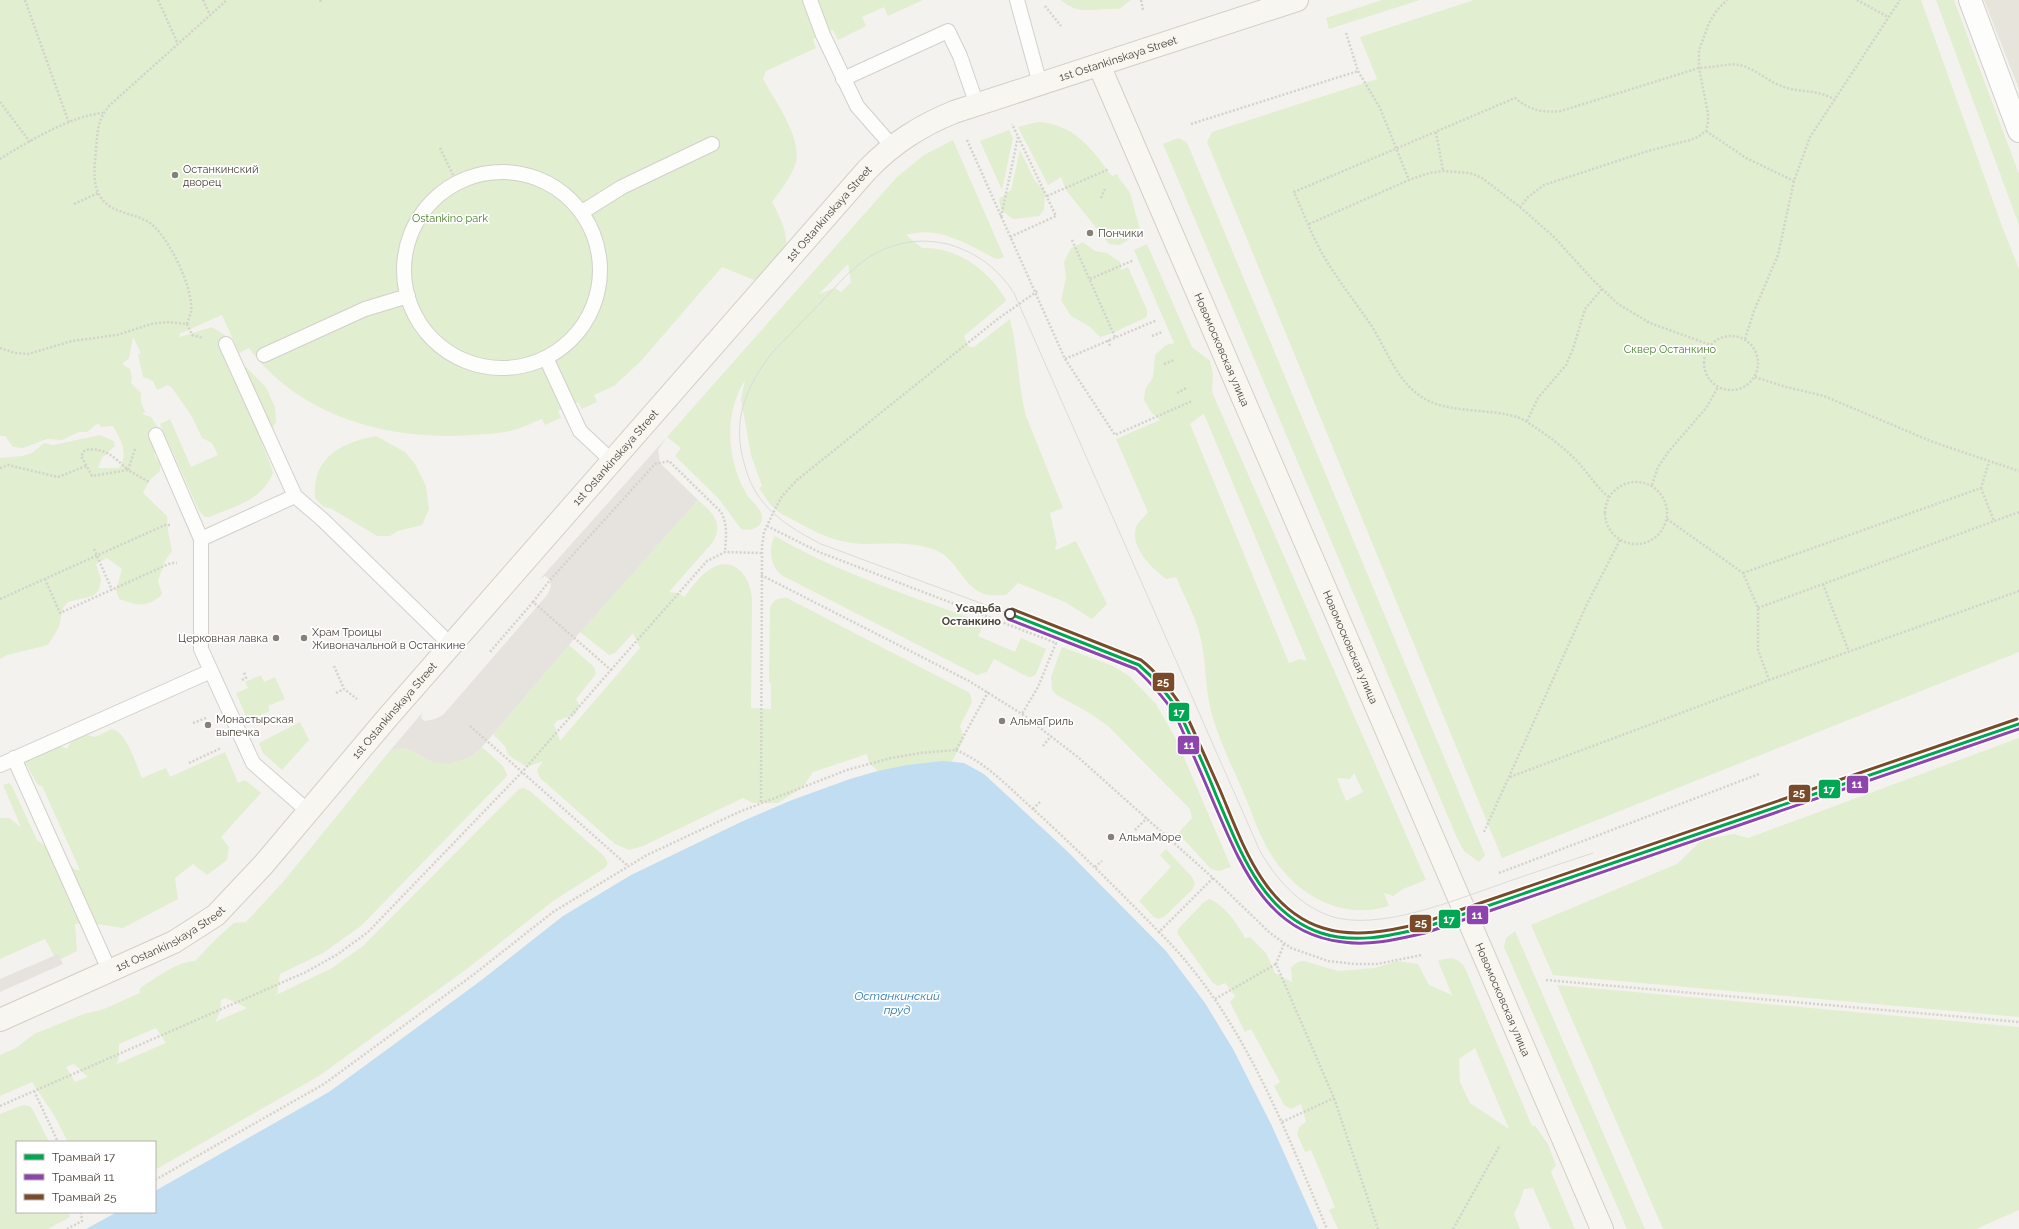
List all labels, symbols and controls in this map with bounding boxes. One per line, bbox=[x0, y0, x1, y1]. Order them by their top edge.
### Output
street label: 1st Ostankinskaya Street bbox=[1058, 34, 1179, 84]
place label: Останкинский дворец bbox=[183, 163, 258, 189]
street label: 1st Ostankinskaya Street bbox=[784, 163, 875, 265]
marker: Останкинский дворец bbox=[170, 170, 180, 180]
park label: Ostankino park bbox=[412, 212, 488, 225]
place label: Пончики bbox=[1098, 227, 1143, 240]
marker: Пончики bbox=[1085, 228, 1095, 238]
street label: Новомосковская улица bbox=[1191, 291, 1252, 408]
park label: Сквер Останкино bbox=[1624, 343, 1717, 356]
street label: 1st Ostankinskaya Street bbox=[570, 407, 661, 508]
street label: Новомосковская улица bbox=[1320, 588, 1380, 706]
place label: Усадьба Останкино bbox=[942, 602, 1001, 628]
marker: Усадьба Останкино bbox=[1004, 608, 1016, 620]
place label: Храм Троицы Живоначальной в Останкине bbox=[312, 626, 466, 652]
place label: Церковная лавка bbox=[178, 632, 268, 645]
marker: Церковная лавка bbox=[271, 633, 281, 643]
marker: Храм Троицы Живоначальной в Останкине bbox=[299, 633, 309, 643]
street label: 1st Ostankinskaya Street bbox=[350, 660, 440, 762]
line badge: 25 bbox=[1152, 672, 1175, 692]
text: 25 bbox=[1157, 676, 1169, 689]
line badge: 17 bbox=[1168, 702, 1190, 722]
text: 17 bbox=[1173, 706, 1186, 719]
place label: Монастырская выпечка bbox=[216, 713, 293, 739]
place label: АльмаГриль bbox=[1010, 715, 1074, 728]
marker: АльмаГриль bbox=[997, 716, 1007, 726]
marker: Монастырская выпечка bbox=[203, 720, 213, 730]
line badge: 11 bbox=[1177, 735, 1200, 755]
text: 11 bbox=[1184, 739, 1195, 752]
line badge: 11 bbox=[1846, 775, 1869, 794]
text: 11 bbox=[1852, 778, 1863, 791]
line badge: 17 bbox=[1818, 779, 1841, 799]
text: 17 bbox=[1823, 783, 1836, 796]
line badge: 25 bbox=[1788, 784, 1811, 803]
text: 25 bbox=[1793, 787, 1805, 800]
place label: АльмаМоре bbox=[1119, 831, 1182, 844]
marker: АльмаМоре bbox=[1106, 832, 1116, 842]
street label: 1st Ostankinskaya Street bbox=[114, 903, 228, 974]
line badge: 11 bbox=[1466, 905, 1489, 925]
line badge: 17 bbox=[1438, 909, 1461, 929]
text: 11 bbox=[1472, 909, 1483, 922]
text: 17 bbox=[1443, 913, 1456, 926]
line badge: 25 bbox=[1409, 914, 1432, 933]
text: 25 bbox=[1415, 917, 1427, 930]
street label: Новомосковская улица bbox=[1472, 941, 1533, 1058]
water label: Останкинский пруд bbox=[854, 989, 940, 1017]
legend bbox=[16, 1141, 156, 1213]
text: Трамвай 17 bbox=[52, 1150, 116, 1164]
text: Трамвай 11 bbox=[52, 1170, 114, 1184]
text: Трамвай 25 bbox=[52, 1190, 117, 1204]

